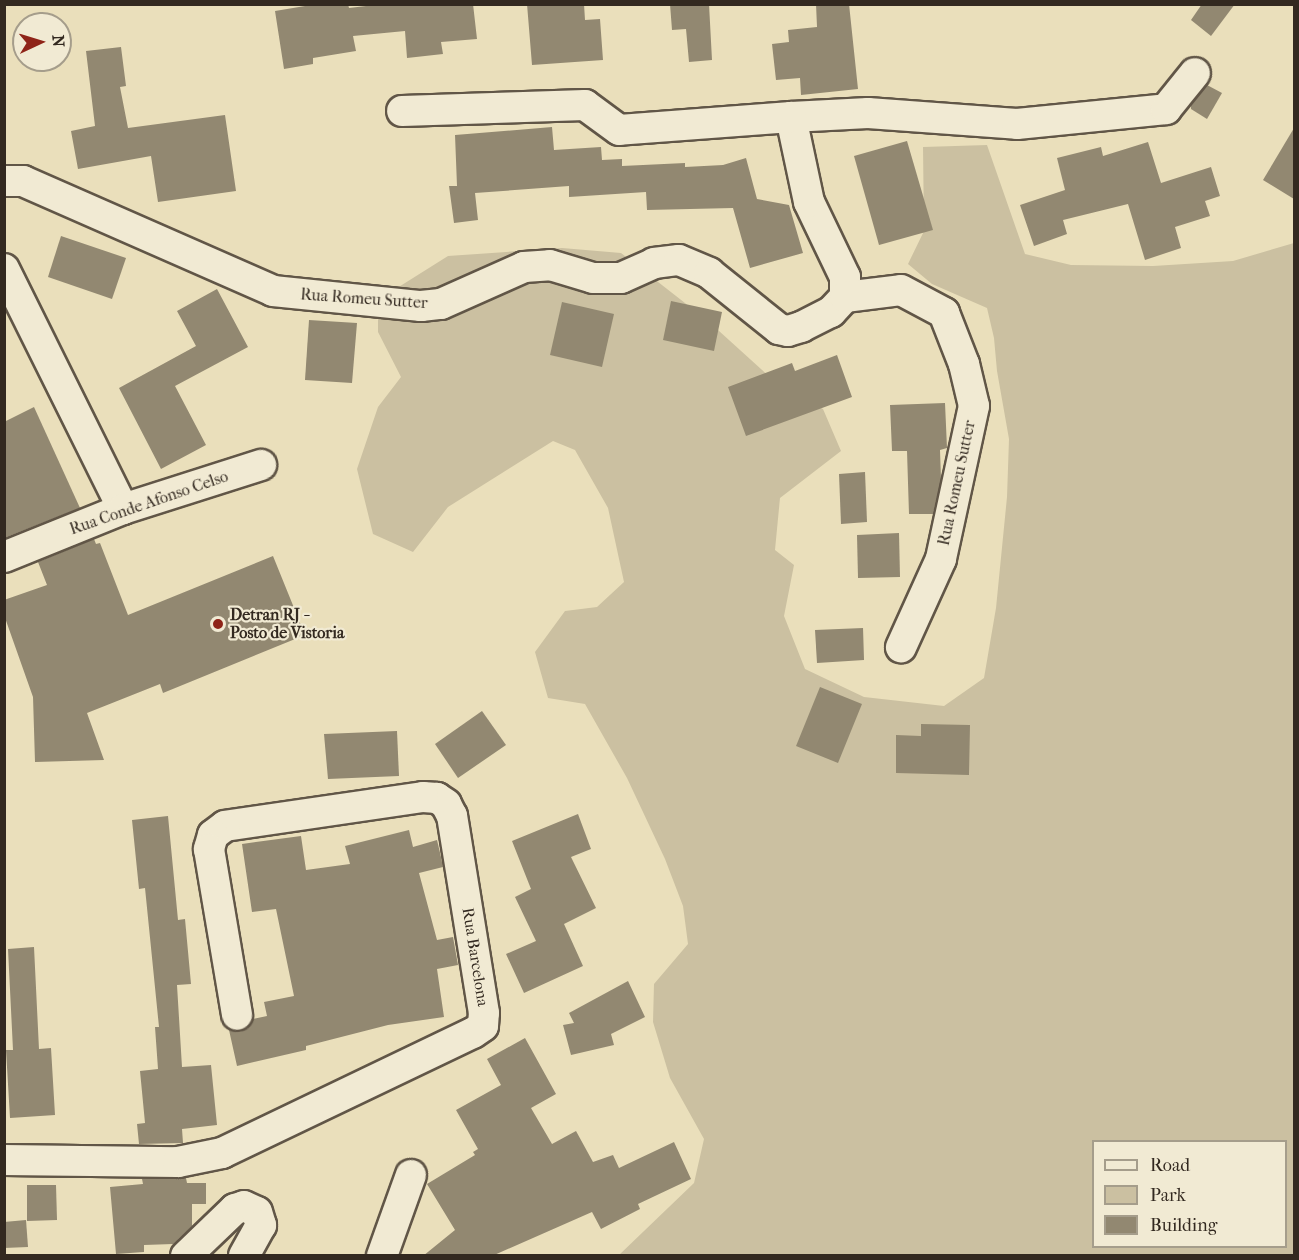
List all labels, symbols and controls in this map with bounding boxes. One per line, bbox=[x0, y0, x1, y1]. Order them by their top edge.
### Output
north arrow bbox=[12, 12, 72, 72]
text: N bbox=[49, 34, 68, 48]
street label: Rua Romeu Sutter bbox=[300, 285, 428, 313]
street label: Rua Romeu Sutter bbox=[934, 419, 980, 547]
street label: Rua Conde Afonso Celso bbox=[67, 467, 231, 539]
place label: Detran RJ - Posto de Vistoria bbox=[230, 605, 344, 643]
marker: Detran RJ - Posto de Vistoria bbox=[211, 617, 225, 631]
street label: Rua Barcelona bbox=[458, 906, 492, 1008]
legend bbox=[1092, 1140, 1287, 1248]
text: Road bbox=[1150, 1155, 1190, 1176]
text: Park bbox=[1150, 1185, 1186, 1206]
text: Building bbox=[1150, 1215, 1217, 1236]

